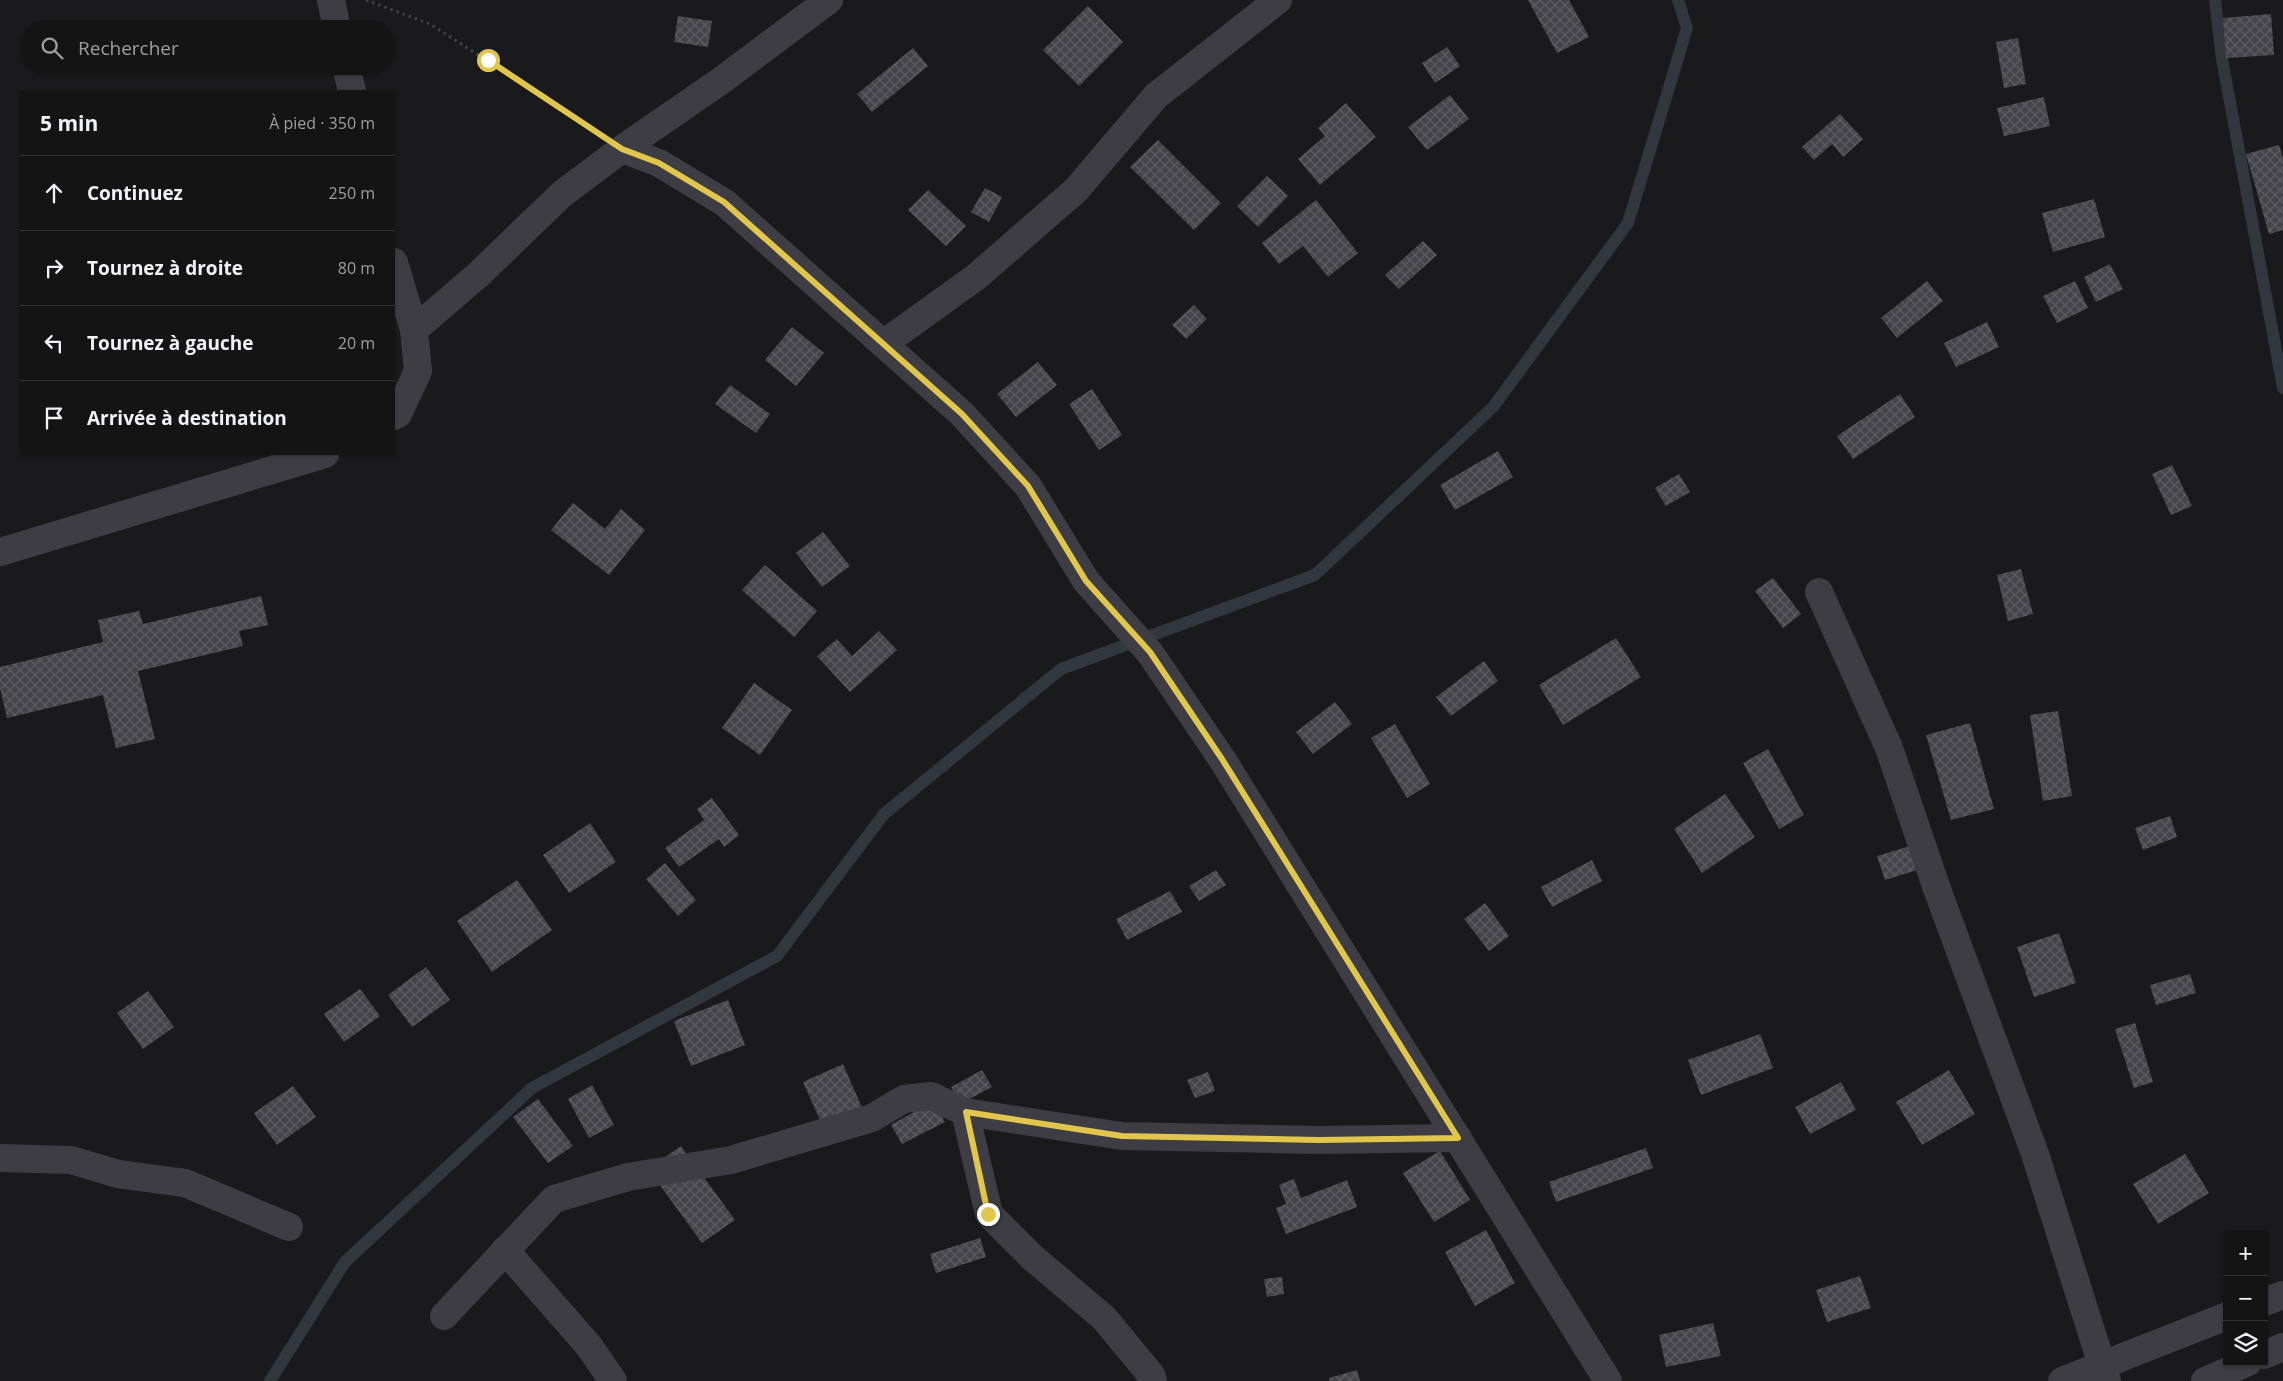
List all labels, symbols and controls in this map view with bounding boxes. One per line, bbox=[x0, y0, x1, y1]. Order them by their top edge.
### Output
search box bbox=[20, 20, 395, 75]
icon: search bbox=[38, 34, 66, 62]
text: Rechercher bbox=[78, 35, 179, 61]
route start bbox=[477, 49, 500, 72]
text: 5 min bbox=[40, 109, 98, 137]
text: À pied · 350 m bbox=[269, 112, 375, 134]
icon: ahead bbox=[40, 179, 68, 207]
text: Continuez bbox=[87, 180, 183, 206]
text: 250 m bbox=[329, 182, 375, 204]
icon: right bbox=[40, 254, 68, 282]
text: Tournez à droite bbox=[87, 255, 243, 281]
text: 80 m bbox=[338, 257, 375, 279]
icon: left bbox=[40, 329, 68, 357]
text: Tournez à gauche bbox=[87, 330, 253, 356]
text: 20 m bbox=[338, 332, 375, 354]
icon: arrive bbox=[40, 404, 68, 432]
text: Arrivée à destination bbox=[87, 405, 287, 431]
route end bbox=[977, 1203, 1000, 1226]
map controls bbox=[2223, 1231, 2268, 1366]
button: + bbox=[2223, 1231, 2268, 1276]
button: − bbox=[2223, 1276, 2268, 1321]
button: layers bbox=[2223, 1321, 2268, 1366]

